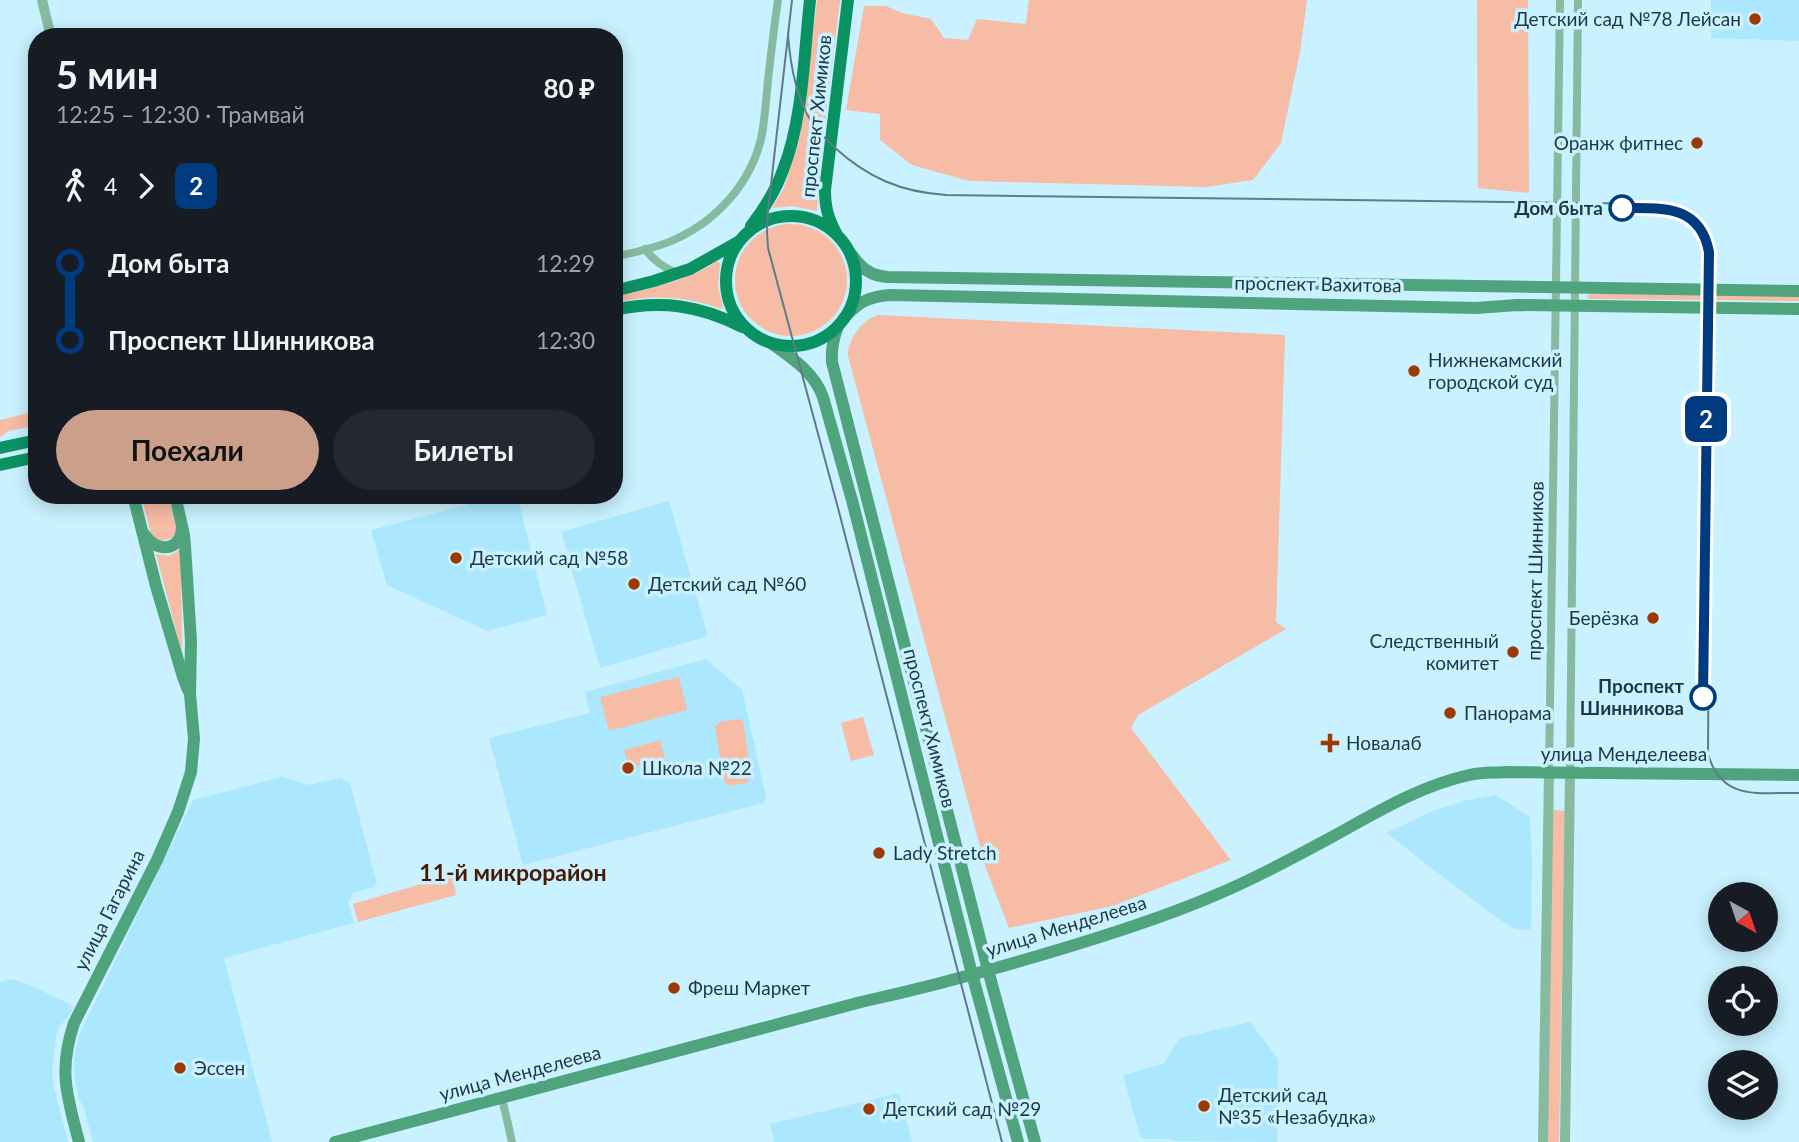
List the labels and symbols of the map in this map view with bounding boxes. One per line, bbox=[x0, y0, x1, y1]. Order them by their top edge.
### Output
place label: Детский сад №78 Лейсан bbox=[1514, 7, 1741, 30]
marker: Детский сад №78 Лейсан bbox=[1747, 11, 1763, 27]
street label: проспект Химиков bbox=[796, 34, 835, 198]
place label: Оранж фитнес bbox=[1554, 131, 1683, 154]
marker: Оранж фитнес bbox=[1689, 135, 1705, 151]
marker: Дом быта bbox=[1609, 195, 1635, 221]
place label: Дом быта bbox=[1514, 196, 1603, 219]
street label: проспект Вахитова bbox=[1234, 271, 1402, 296]
place label: Нижнекамский городской суд bbox=[1428, 348, 1562, 393]
marker: Нижнекамский городской суд bbox=[1406, 363, 1422, 379]
line badge: 2 bbox=[1683, 396, 1729, 442]
street label: проспект Шинников bbox=[1521, 481, 1548, 661]
place label: Детский сад №58 bbox=[470, 546, 628, 569]
marker: Детский сад №58 bbox=[448, 550, 464, 566]
place label: Детский сад №60 bbox=[648, 572, 806, 595]
marker: Детский сад №60 bbox=[626, 576, 642, 592]
place label: Берёзка bbox=[1569, 606, 1639, 629]
marker: Берёзка bbox=[1645, 610, 1661, 626]
place label: Следственный комитет bbox=[1369, 629, 1499, 674]
marker: Следственный комитет bbox=[1505, 644, 1521, 660]
street label: проспект Химиков bbox=[900, 646, 961, 810]
place label: Проспект Шинникова bbox=[1580, 674, 1684, 719]
marker: Проспект Шинникова bbox=[1690, 684, 1716, 710]
place label: Панорама bbox=[1464, 701, 1552, 724]
marker: Панорама bbox=[1442, 705, 1458, 721]
place label: Новалаб bbox=[1346, 731, 1422, 754]
marker: Новалаб bbox=[1320, 733, 1340, 753]
street label: улица Менделеева bbox=[1541, 742, 1707, 765]
place label: Школа №22 bbox=[642, 756, 752, 779]
marker: Школа №22 bbox=[620, 760, 636, 776]
place label: Lady Stretch bbox=[893, 841, 997, 864]
marker: Lady Stretch bbox=[871, 845, 887, 861]
street label: улица Гагарина bbox=[68, 846, 149, 974]
district label: 11-й микрорайон bbox=[419, 858, 607, 886]
north arrow bbox=[1708, 882, 1778, 952]
street label: улица Менделеева bbox=[983, 890, 1149, 961]
place label: Фреш Маркет bbox=[688, 976, 811, 999]
marker: Фреш Маркет bbox=[666, 980, 682, 996]
street label: улица Менделеева bbox=[436, 1040, 603, 1105]
place label: Эссен bbox=[194, 1056, 245, 1079]
marker: Эссен bbox=[172, 1060, 188, 1076]
place label: Детский сад №35 «Незабудка» bbox=[1218, 1083, 1376, 1128]
place label: Детский сад №29 bbox=[883, 1097, 1041, 1120]
marker: Детский сад №35 «Незабудка» bbox=[1196, 1098, 1212, 1114]
marker: Детский сад №29 bbox=[861, 1101, 877, 1117]

